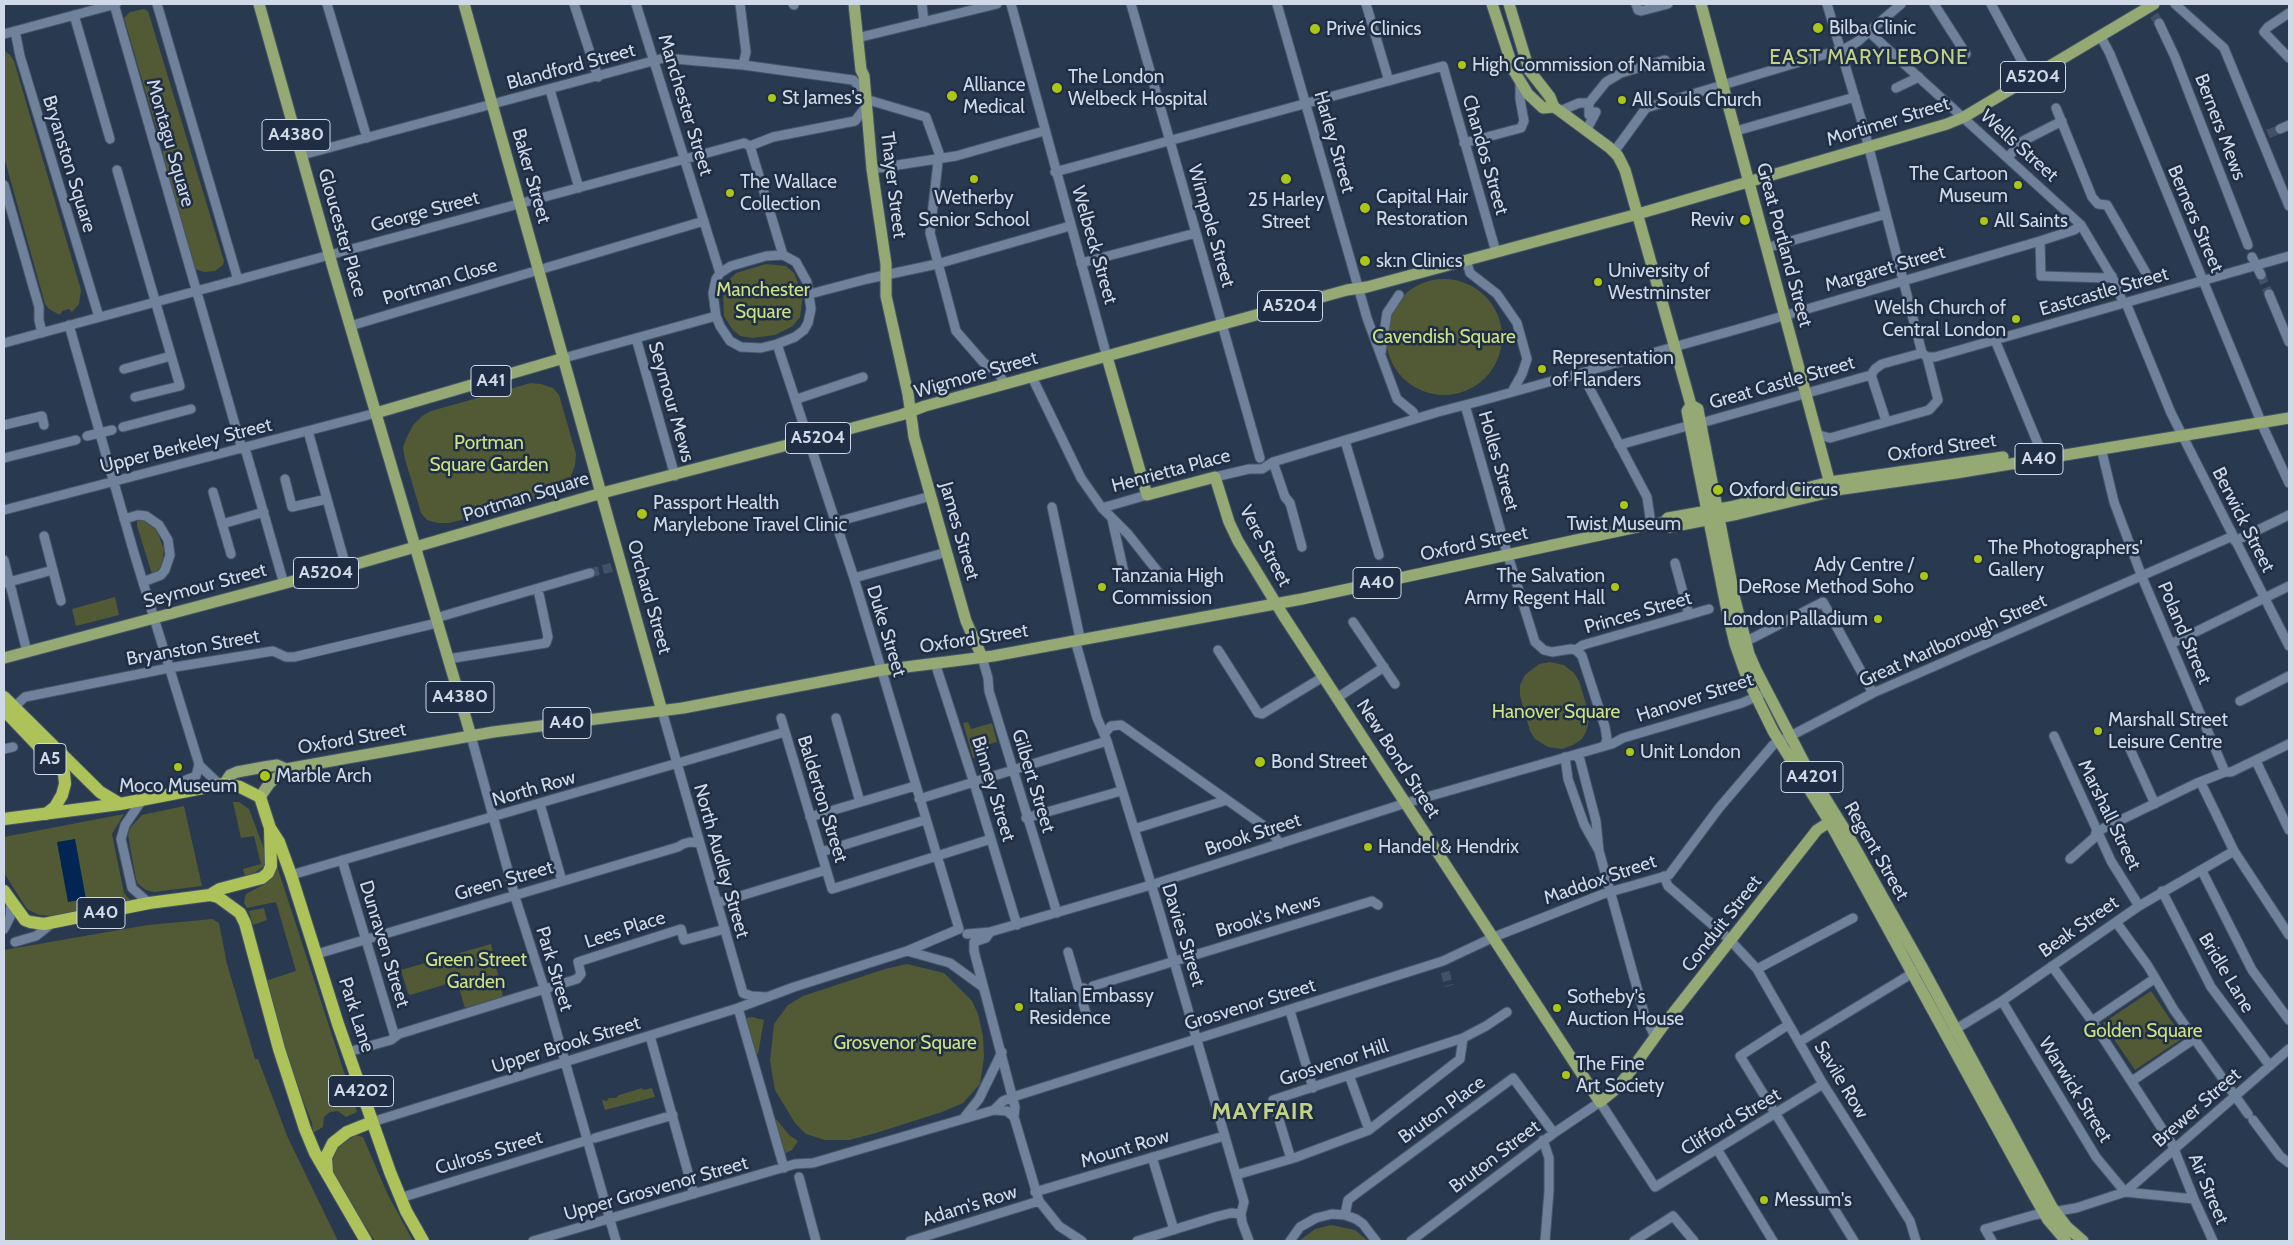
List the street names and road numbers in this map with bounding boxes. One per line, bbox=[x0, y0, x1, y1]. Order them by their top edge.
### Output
street label: Manchester Street bbox=[653, 32, 717, 178]
street label: Blandford Street bbox=[504, 39, 638, 95]
road number: A5204 bbox=[2000, 62, 2066, 92]
street label: Berners Mews bbox=[2189, 71, 2251, 183]
street label: Montagu Square bbox=[141, 77, 199, 209]
street label: Harley Street bbox=[1309, 88, 1359, 196]
street label: Chandos Street bbox=[1457, 92, 1513, 218]
street label: Mortimer Street bbox=[1824, 92, 1952, 152]
street label: Bryanston Square bbox=[37, 93, 101, 235]
street label: Wells Street bbox=[1975, 105, 2063, 187]
road number: A4380 bbox=[262, 120, 330, 150]
street label: Baker Street bbox=[507, 126, 555, 226]
street label: Thayer Street bbox=[875, 130, 911, 240]
street label: Great Portland Street bbox=[1751, 160, 1817, 330]
street label: Wimpole Street bbox=[1183, 162, 1239, 290]
street label: Berners Street bbox=[2162, 162, 2228, 276]
street label: Gloucester Place bbox=[313, 166, 371, 300]
street label: Welbeck Street bbox=[1066, 183, 1122, 307]
street label: George Street bbox=[368, 187, 482, 237]
street label: Margaret Street bbox=[1822, 241, 1948, 297]
street label: Portman Close bbox=[380, 254, 500, 310]
street label: Eastcastle Street bbox=[2037, 263, 2171, 321]
road number: A5204 bbox=[1258, 290, 1322, 322]
street label: Seymour Mews bbox=[643, 339, 699, 465]
street label: Wigmore Street bbox=[912, 347, 1040, 403]
street label: Great Castle Street bbox=[1707, 351, 1857, 415]
road number: A41 bbox=[471, 366, 511, 396]
street label: Holles Street bbox=[1473, 408, 1523, 514]
street label: Upper Berkeley Street bbox=[98, 414, 274, 478]
road number: A5204 bbox=[786, 422, 850, 453]
street label: Oxford Street bbox=[1886, 429, 1998, 467]
street label: Henrietta Place bbox=[1109, 444, 1233, 498]
road number: A40 bbox=[2015, 444, 2063, 474]
street label: Berwick Street bbox=[2207, 464, 2279, 576]
street label: Portman Square bbox=[460, 467, 592, 527]
street label: James Street bbox=[934, 479, 984, 583]
street label: Vere Street bbox=[1234, 501, 1296, 591]
street label: Oxford Street bbox=[1418, 521, 1530, 567]
street label: Orchard Street bbox=[622, 537, 676, 657]
road number: A5204 bbox=[294, 558, 358, 588]
street label: Seymour Street bbox=[141, 559, 269, 613]
road number: A40 bbox=[1353, 568, 1401, 598]
street label: Poland Street bbox=[2152, 578, 2216, 688]
street label: Duke Street bbox=[861, 582, 911, 680]
street label: Princes Street bbox=[1582, 587, 1694, 639]
street label: Great Marlborough Street bbox=[1856, 589, 2050, 693]
street label: Oxford Street bbox=[918, 619, 1030, 659]
street label: Bryanston Street bbox=[125, 625, 261, 671]
street label: Hanover Street bbox=[1634, 668, 1756, 728]
road number: A4380 bbox=[426, 682, 494, 712]
street label: New Bond Street bbox=[1351, 695, 1445, 823]
road number: A40 bbox=[543, 708, 591, 738]
street label: Oxford Street bbox=[296, 718, 408, 760]
street label: Gilbert Street bbox=[1006, 727, 1060, 835]
street label: Balderton Street bbox=[792, 733, 852, 865]
street label: Binney Street bbox=[966, 734, 1020, 844]
road number: A5 bbox=[34, 744, 66, 774]
street label: Marshall Street bbox=[2072, 756, 2146, 874]
road number: A4201 bbox=[1781, 762, 1843, 792]
street label: North Row bbox=[490, 766, 578, 812]
street label: North Audley Street bbox=[688, 781, 754, 941]
street label: Regent Street bbox=[1839, 798, 1913, 904]
street label: Brook Street bbox=[1202, 809, 1304, 861]
street label: Maddox Street bbox=[1541, 850, 1659, 910]
street label: Green Street bbox=[452, 856, 556, 906]
street label: Conduit Street bbox=[1677, 871, 1767, 977]
street label: Dunraven Street bbox=[354, 878, 414, 1010]
street label: Davies Street bbox=[1157, 881, 1209, 989]
street label: Brook's Mews bbox=[1213, 889, 1323, 943]
street label: Beak Street bbox=[2035, 891, 2123, 963]
road number: A40 bbox=[77, 898, 125, 928]
street label: Lees Place bbox=[582, 906, 668, 954]
street label: Park Street bbox=[530, 924, 578, 1014]
street label: Bridle Lane bbox=[2193, 929, 2259, 1017]
street label: Grosvenor Street bbox=[1182, 974, 1318, 1036]
street label: Park Lane bbox=[333, 975, 379, 1055]
street label: Upper Brook Street bbox=[489, 1012, 643, 1078]
street label: Warwick Street bbox=[2033, 1033, 2117, 1147]
street label: Grosvenor Hill bbox=[1277, 1035, 1391, 1091]
street label: Savile Row bbox=[1809, 1037, 1873, 1123]
street label: Brewer Street bbox=[2148, 1064, 2246, 1152]
street label: Bruton Place bbox=[1394, 1071, 1490, 1149]
road number: A4202 bbox=[328, 1076, 394, 1106]
street label: Clifford Street bbox=[1677, 1083, 1785, 1161]
street label: Bruton Street bbox=[1445, 1115, 1545, 1199]
street label: Mount Row bbox=[1078, 1125, 1172, 1173]
street label: Culross Street bbox=[433, 1126, 545, 1180]
street label: Air Street bbox=[2183, 1150, 2233, 1228]
street label: Upper Grosvenor Street bbox=[561, 1152, 751, 1226]
street label: Adam's Row bbox=[920, 1181, 1020, 1231]

